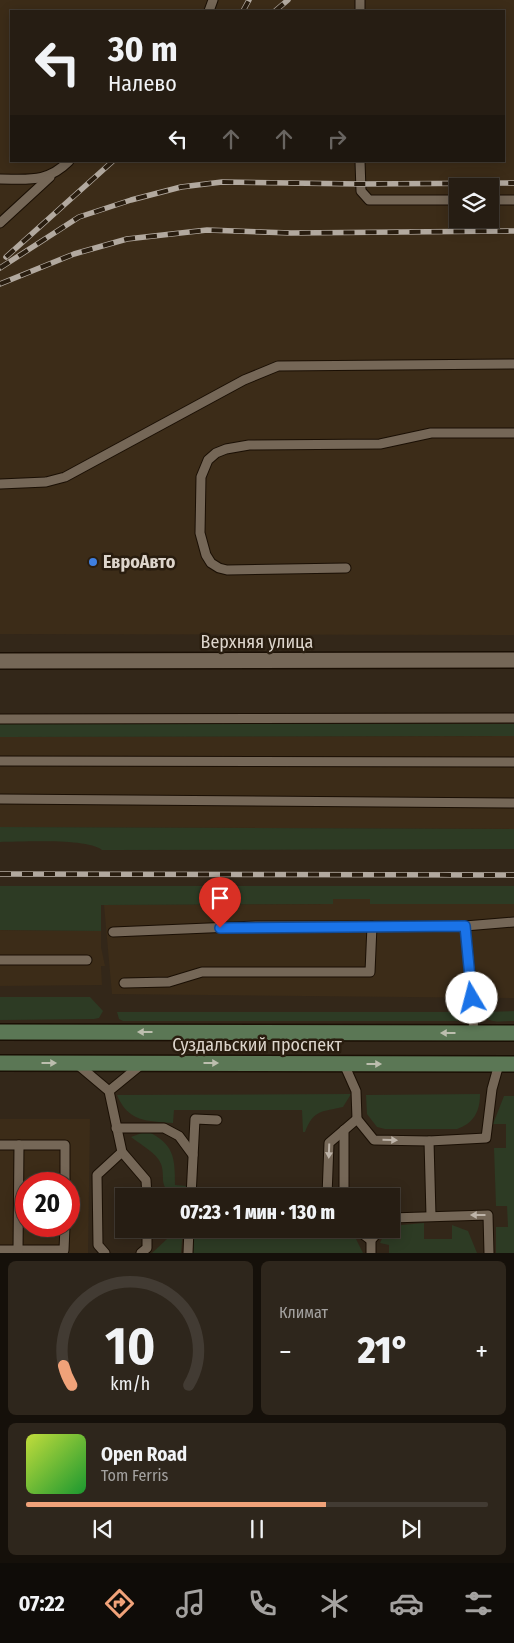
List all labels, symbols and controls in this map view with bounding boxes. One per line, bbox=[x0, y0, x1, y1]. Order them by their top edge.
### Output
text: 30 m bbox=[108, 28, 178, 70]
icon: left bbox=[25, 30, 90, 95]
text: Налево bbox=[108, 70, 177, 97]
icon: left bbox=[164, 125, 192, 153]
icon: ahead bbox=[217, 125, 245, 153]
icon: ahead bbox=[270, 125, 298, 153]
icon: right bbox=[323, 125, 351, 153]
map controls bbox=[449, 178, 499, 228]
button: layers bbox=[449, 178, 499, 228]
place label: ЕвроАвто bbox=[103, 551, 176, 573]
marker: ЕвроАвто bbox=[87, 556, 99, 568]
street label: Верхняя улица bbox=[201, 631, 314, 653]
pin bbox=[199, 877, 241, 928]
icon: arrive bbox=[206, 884, 234, 912]
position arrow bbox=[445, 971, 497, 1023]
one-way arrow bbox=[137, 1028, 153, 1036]
one-way arrow bbox=[440, 1029, 456, 1037]
street label: Суздальский проспект bbox=[172, 1034, 343, 1056]
one-way arrow bbox=[41, 1059, 57, 1067]
one-way arrow bbox=[203, 1059, 219, 1067]
one-way arrow bbox=[366, 1060, 382, 1068]
one-way arrow bbox=[382, 1137, 398, 1145]
one-way arrow bbox=[324, 1143, 332, 1159]
speed limit sign: 20 bbox=[15, 1172, 80, 1237]
text: 07:23 · 1 мин · 130 m bbox=[180, 1201, 335, 1224]
one-way arrow bbox=[469, 1211, 485, 1219]
text: Климат bbox=[279, 1303, 328, 1322]
text: 10 bbox=[105, 1315, 156, 1378]
text: 21° bbox=[358, 1327, 409, 1373]
text: − bbox=[279, 1335, 292, 1368]
text: + bbox=[475, 1335, 488, 1368]
text: km/h bbox=[111, 1373, 150, 1395]
text: Open Road bbox=[101, 1443, 187, 1466]
text: Tom Ferris bbox=[101, 1466, 168, 1485]
icon: previous bbox=[89, 1515, 117, 1543]
icon: pause bbox=[243, 1515, 271, 1543]
icon: next bbox=[397, 1515, 425, 1543]
icon: directions bbox=[102, 1586, 137, 1621]
icon: music bbox=[173, 1586, 208, 1621]
icon: phone bbox=[245, 1586, 280, 1621]
icon: climate bbox=[317, 1586, 352, 1621]
icon: car bbox=[389, 1586, 424, 1621]
icon: filters bbox=[461, 1586, 496, 1621]
text: 07:22 bbox=[18, 1590, 65, 1617]

